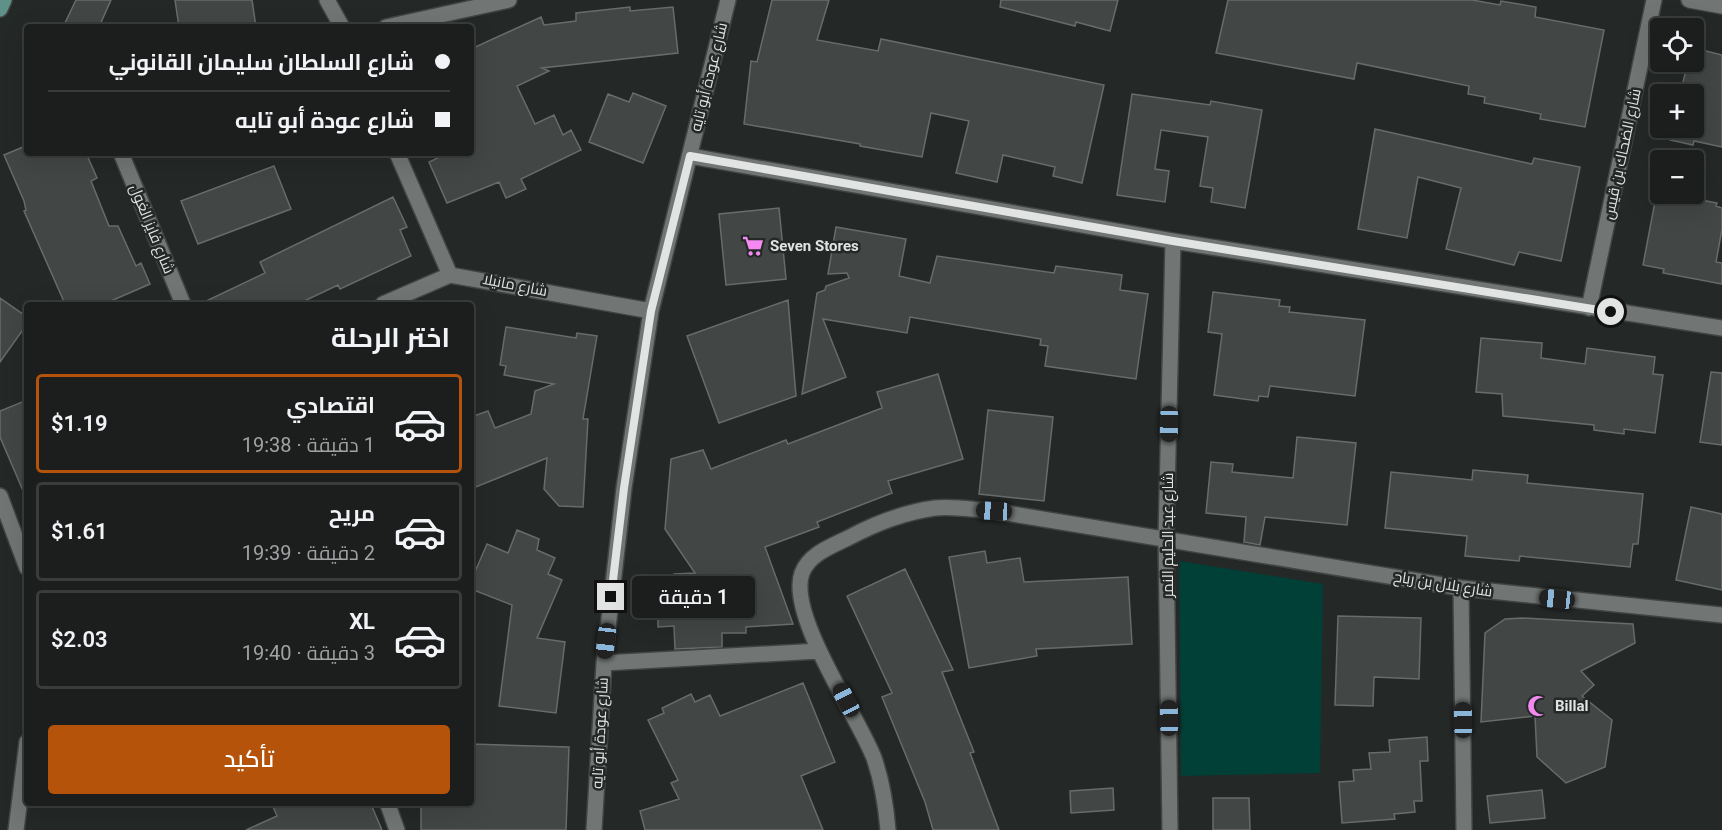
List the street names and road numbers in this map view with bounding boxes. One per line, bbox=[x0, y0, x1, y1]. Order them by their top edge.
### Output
street label: شارع عودة أبو تايه bbox=[686, 20, 733, 134]
street label: شارع الضحاك بن قيس bbox=[1599, 87, 1647, 221]
street label: شارع فايز الغول bbox=[124, 182, 178, 277]
street label: شارع مانيلا bbox=[481, 270, 549, 302]
street label: شارع عبد الحليم النمر bbox=[1159, 473, 1179, 598]
street label: شارع بلال بن رباح bbox=[1392, 567, 1494, 603]
street label: شارع عودة أبو تايه bbox=[587, 677, 614, 789]

